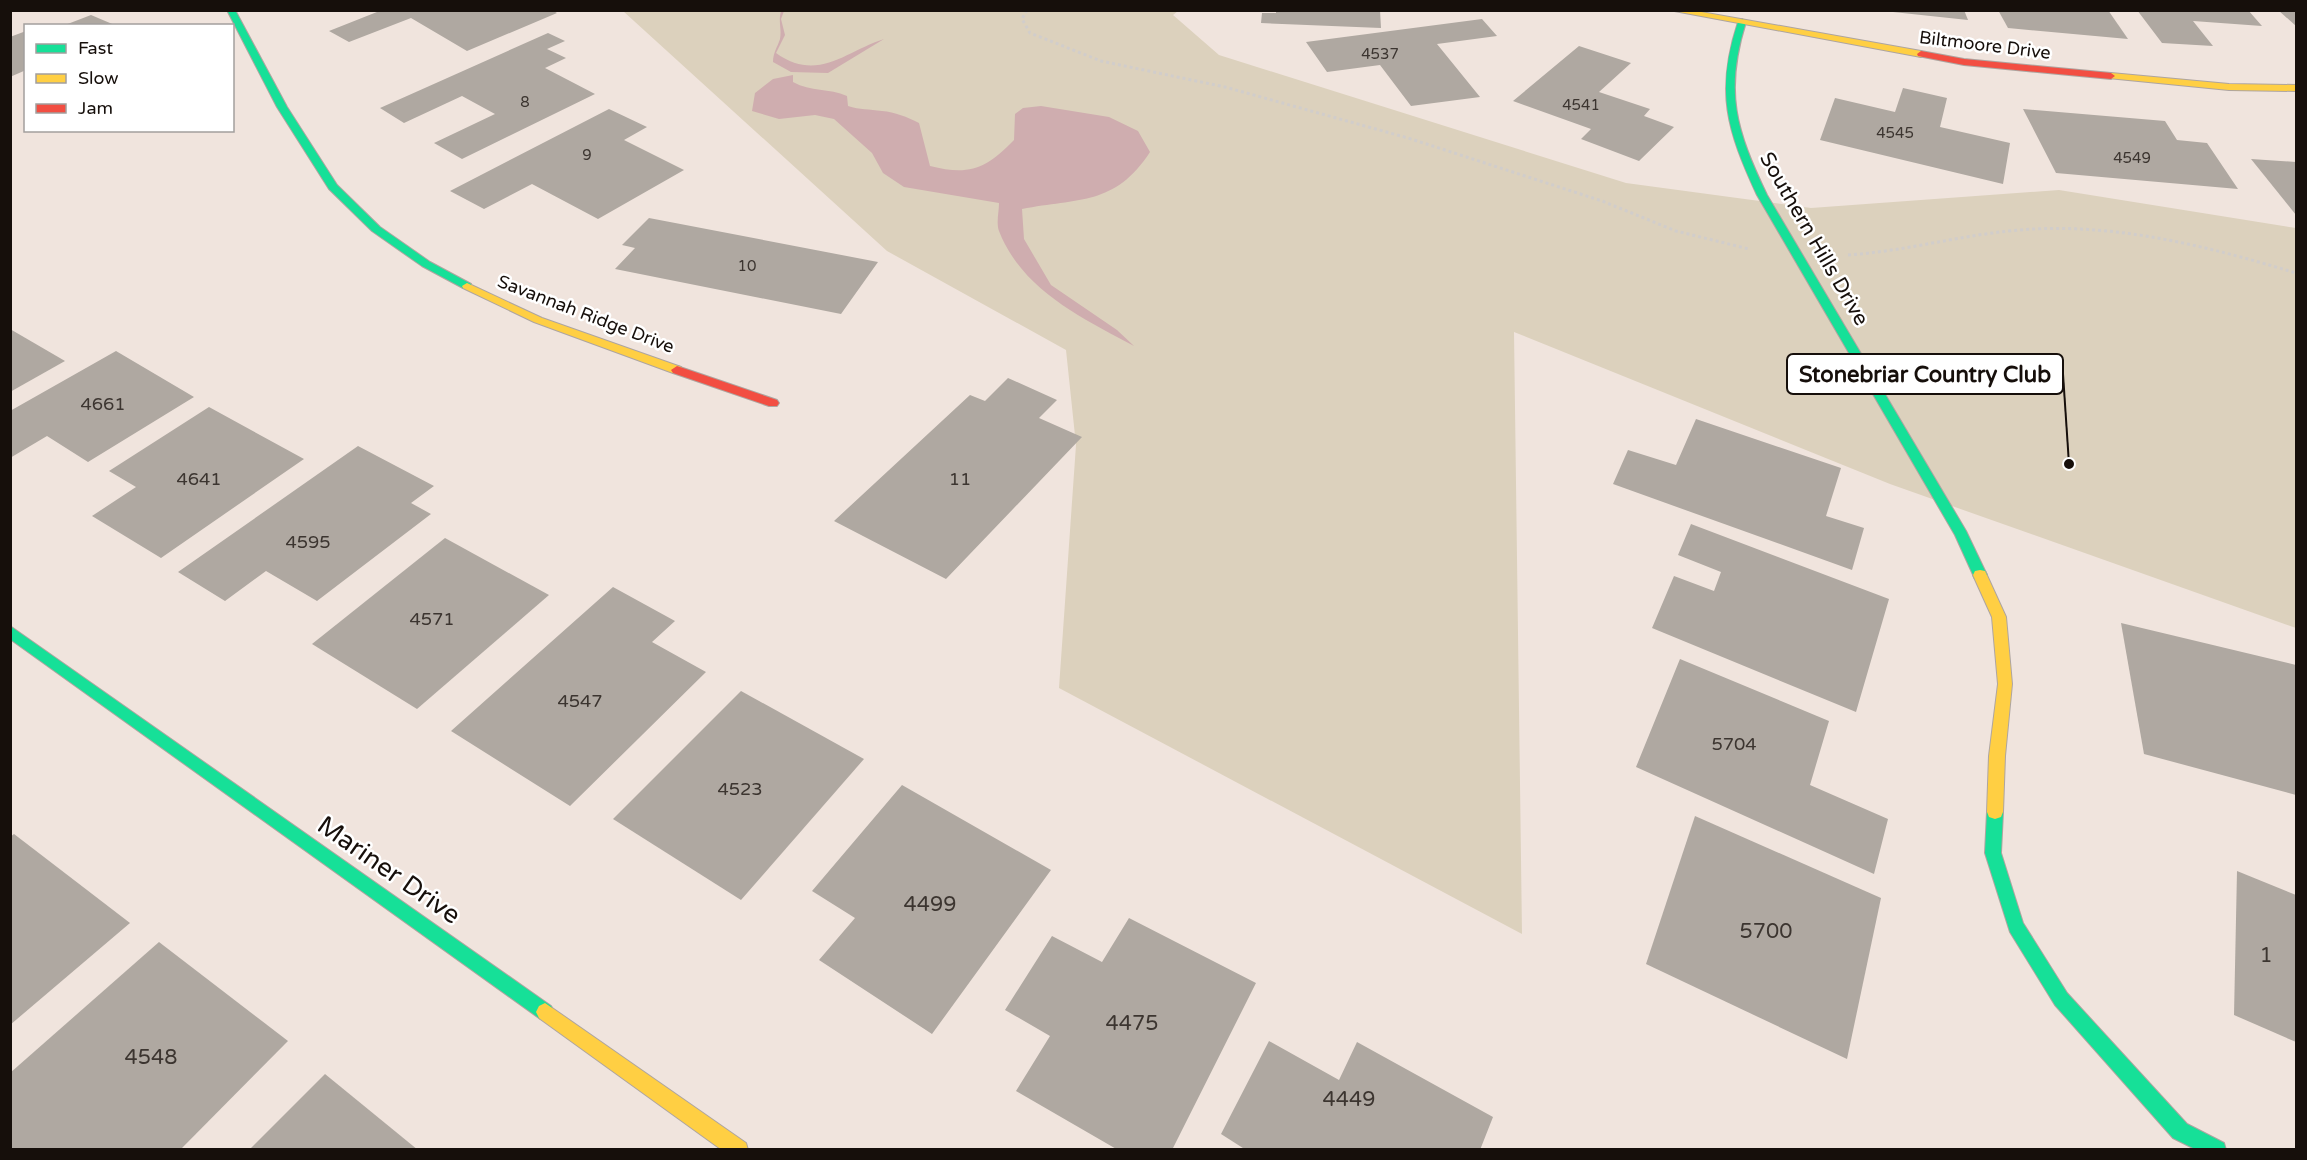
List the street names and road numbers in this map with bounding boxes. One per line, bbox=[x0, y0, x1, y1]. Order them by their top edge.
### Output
street label: Biltmoore Drive bbox=[1918, 26, 2052, 64]
street label: Southern Hills Drive bbox=[1754, 148, 1874, 330]
street label: Savannah Ridge Drive bbox=[495, 270, 677, 358]
street label: Mariner Drive bbox=[312, 809, 466, 931]

